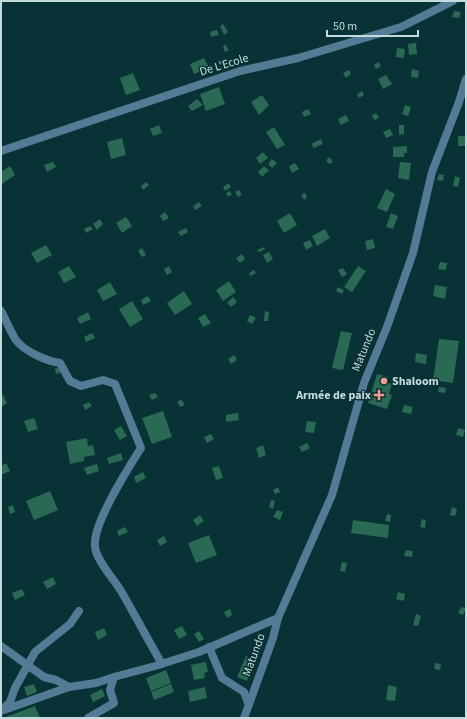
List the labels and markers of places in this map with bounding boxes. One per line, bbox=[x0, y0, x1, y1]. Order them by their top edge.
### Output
place label: Shaloom bbox=[392, 373, 439, 390]
marker: Shaloom bbox=[379, 376, 389, 386]
place label: Armée de paix bbox=[295, 387, 371, 404]
marker: Armée de paix bbox=[374, 390, 384, 400]

